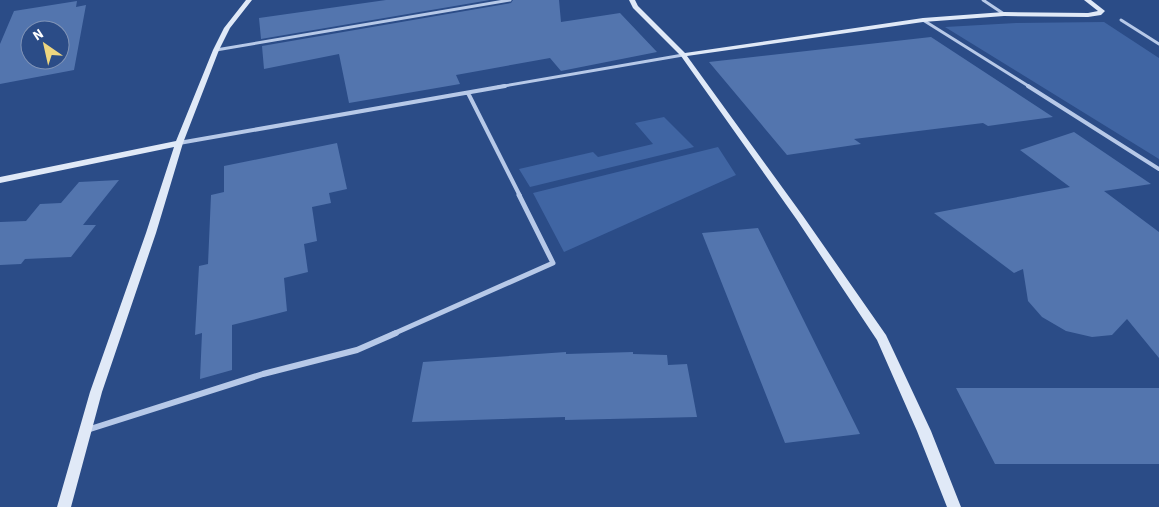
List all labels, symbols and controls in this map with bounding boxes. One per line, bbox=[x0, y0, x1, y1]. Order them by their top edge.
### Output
north arrow bbox=[20, 20, 70, 70]
text: N bbox=[29, 24, 48, 46]

